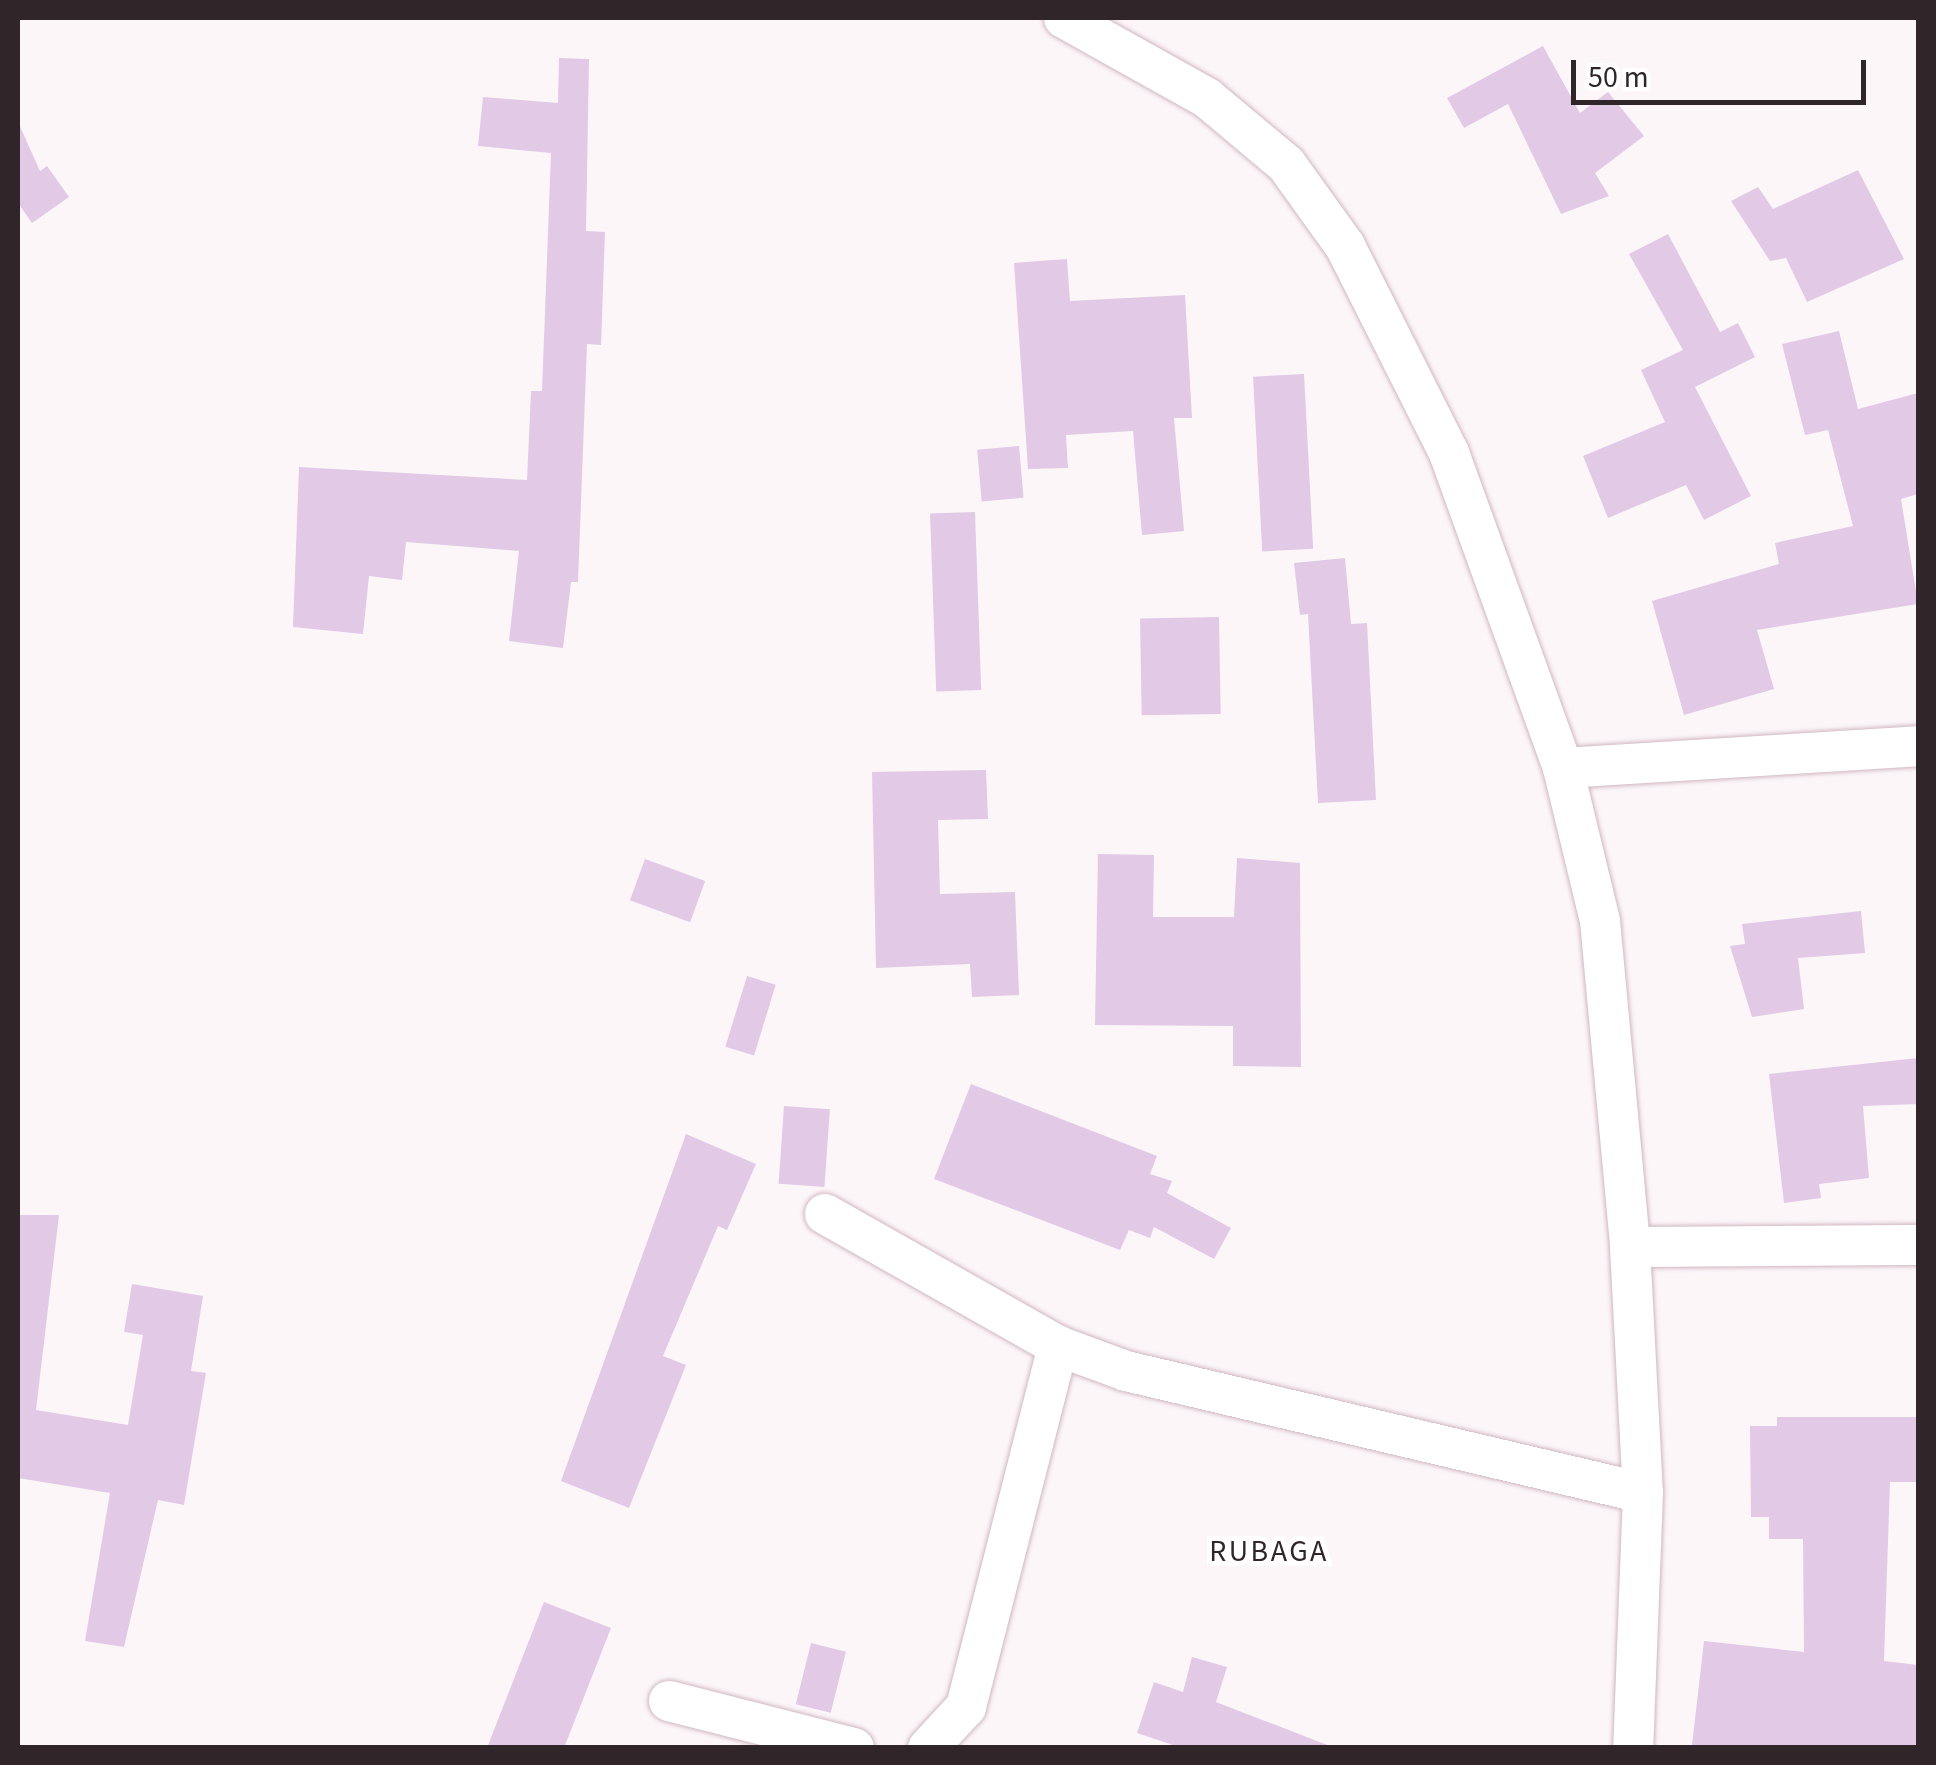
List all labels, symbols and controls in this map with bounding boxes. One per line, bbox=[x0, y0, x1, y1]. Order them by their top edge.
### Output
scale bar bbox=[1576, 40, 1871, 102]
text: 50 m bbox=[1588, 56, 1649, 99]
district label: RUBAGA bbox=[1209, 1534, 1329, 1570]

